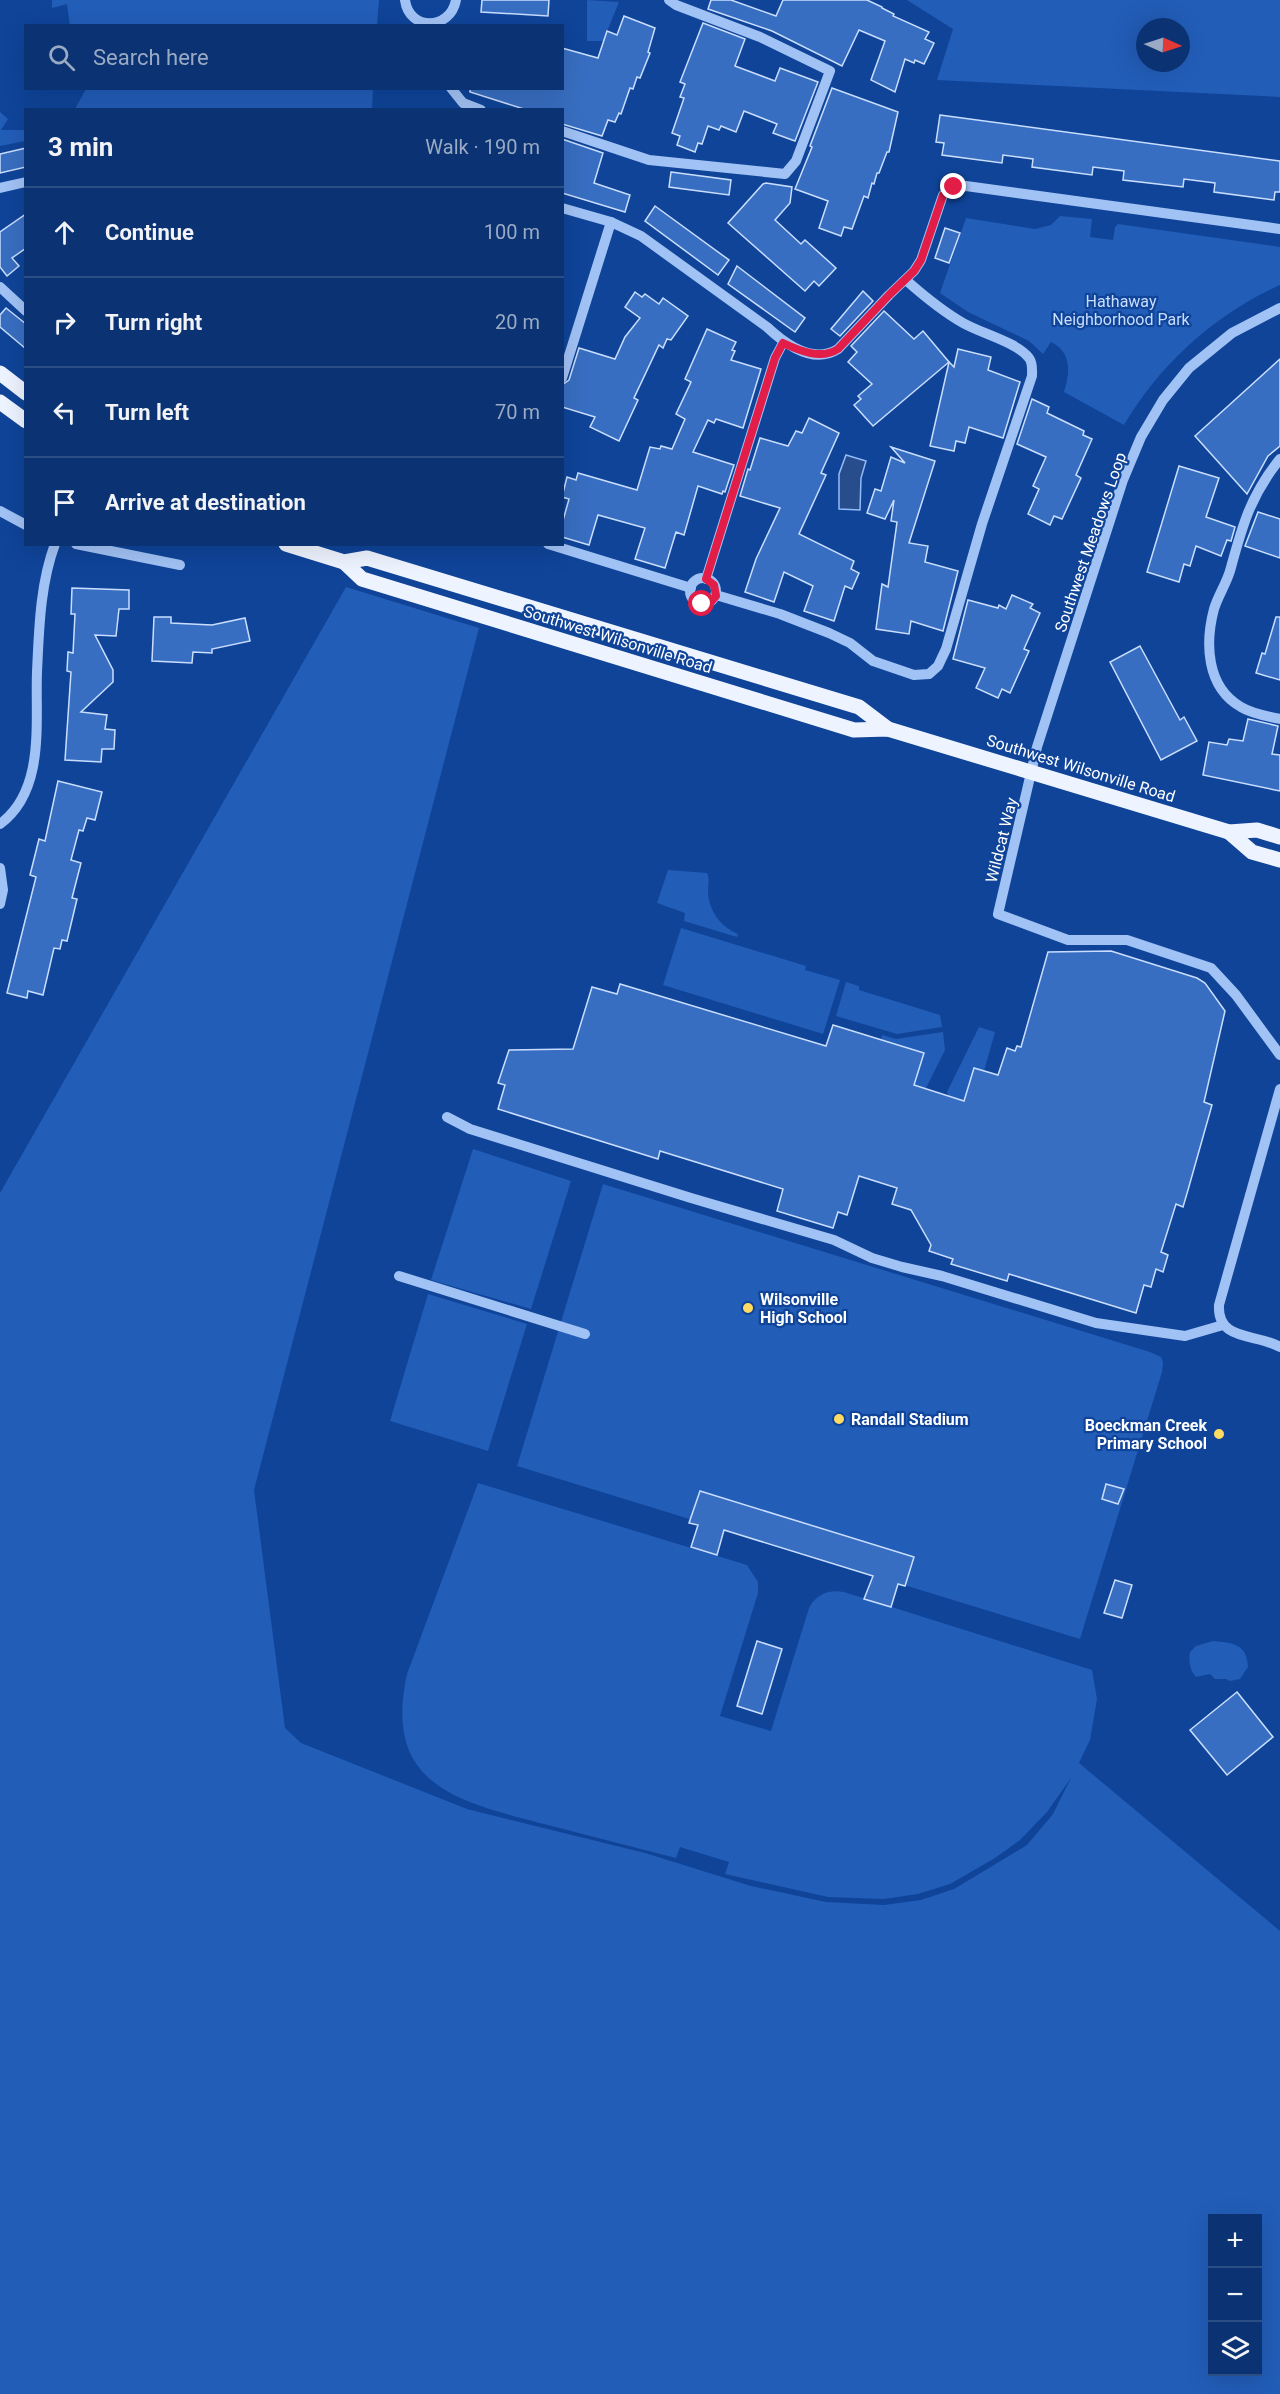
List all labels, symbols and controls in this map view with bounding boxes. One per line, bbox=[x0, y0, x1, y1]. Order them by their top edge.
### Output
north arrow bbox=[1136, 18, 1190, 72]
search box bbox=[24, 24, 564, 90]
icon: search bbox=[45, 41, 78, 74]
text: Search here bbox=[93, 45, 209, 70]
text: 3 min bbox=[48, 132, 113, 162]
text: Walk · 190 m bbox=[425, 135, 540, 159]
route end bbox=[940, 173, 966, 199]
icon: ahead bbox=[48, 216, 81, 249]
text: Continue bbox=[105, 220, 194, 245]
text: 100 m bbox=[484, 220, 540, 244]
park label: Hathaway Neighborhood Park bbox=[1052, 292, 1191, 329]
icon: right bbox=[48, 306, 81, 339]
text: Turn right bbox=[105, 310, 202, 335]
text: 20 m bbox=[495, 310, 540, 334]
icon: left bbox=[48, 396, 81, 429]
text: Turn left bbox=[105, 400, 189, 425]
text: 70 m bbox=[495, 400, 540, 424]
street label: Southwest Meadows Loop bbox=[1051, 450, 1130, 635]
icon: arrive bbox=[48, 486, 81, 519]
text: Arrive at destination bbox=[105, 490, 306, 515]
route start bbox=[688, 590, 714, 616]
street label: Southwest Wilsonville Road bbox=[521, 602, 714, 677]
street label: Southwest Wilsonville Road bbox=[984, 731, 1177, 806]
street label: Wildcat Way bbox=[982, 795, 1021, 885]
place label: Wilsonville High School bbox=[760, 1290, 847, 1327]
marker: Wilsonville High School bbox=[741, 1301, 755, 1315]
place label: Randall Stadium bbox=[851, 1410, 969, 1429]
marker: Randall Stadium bbox=[832, 1412, 846, 1426]
place label: Boeckman Creek Primary School bbox=[1085, 1416, 1207, 1453]
marker: Boeckman Creek Primary School bbox=[1212, 1427, 1226, 1441]
map controls bbox=[1208, 2214, 1262, 2376]
button: + bbox=[1208, 2214, 1262, 2268]
button: − bbox=[1208, 2268, 1262, 2322]
button: layers bbox=[1208, 2322, 1262, 2376]

